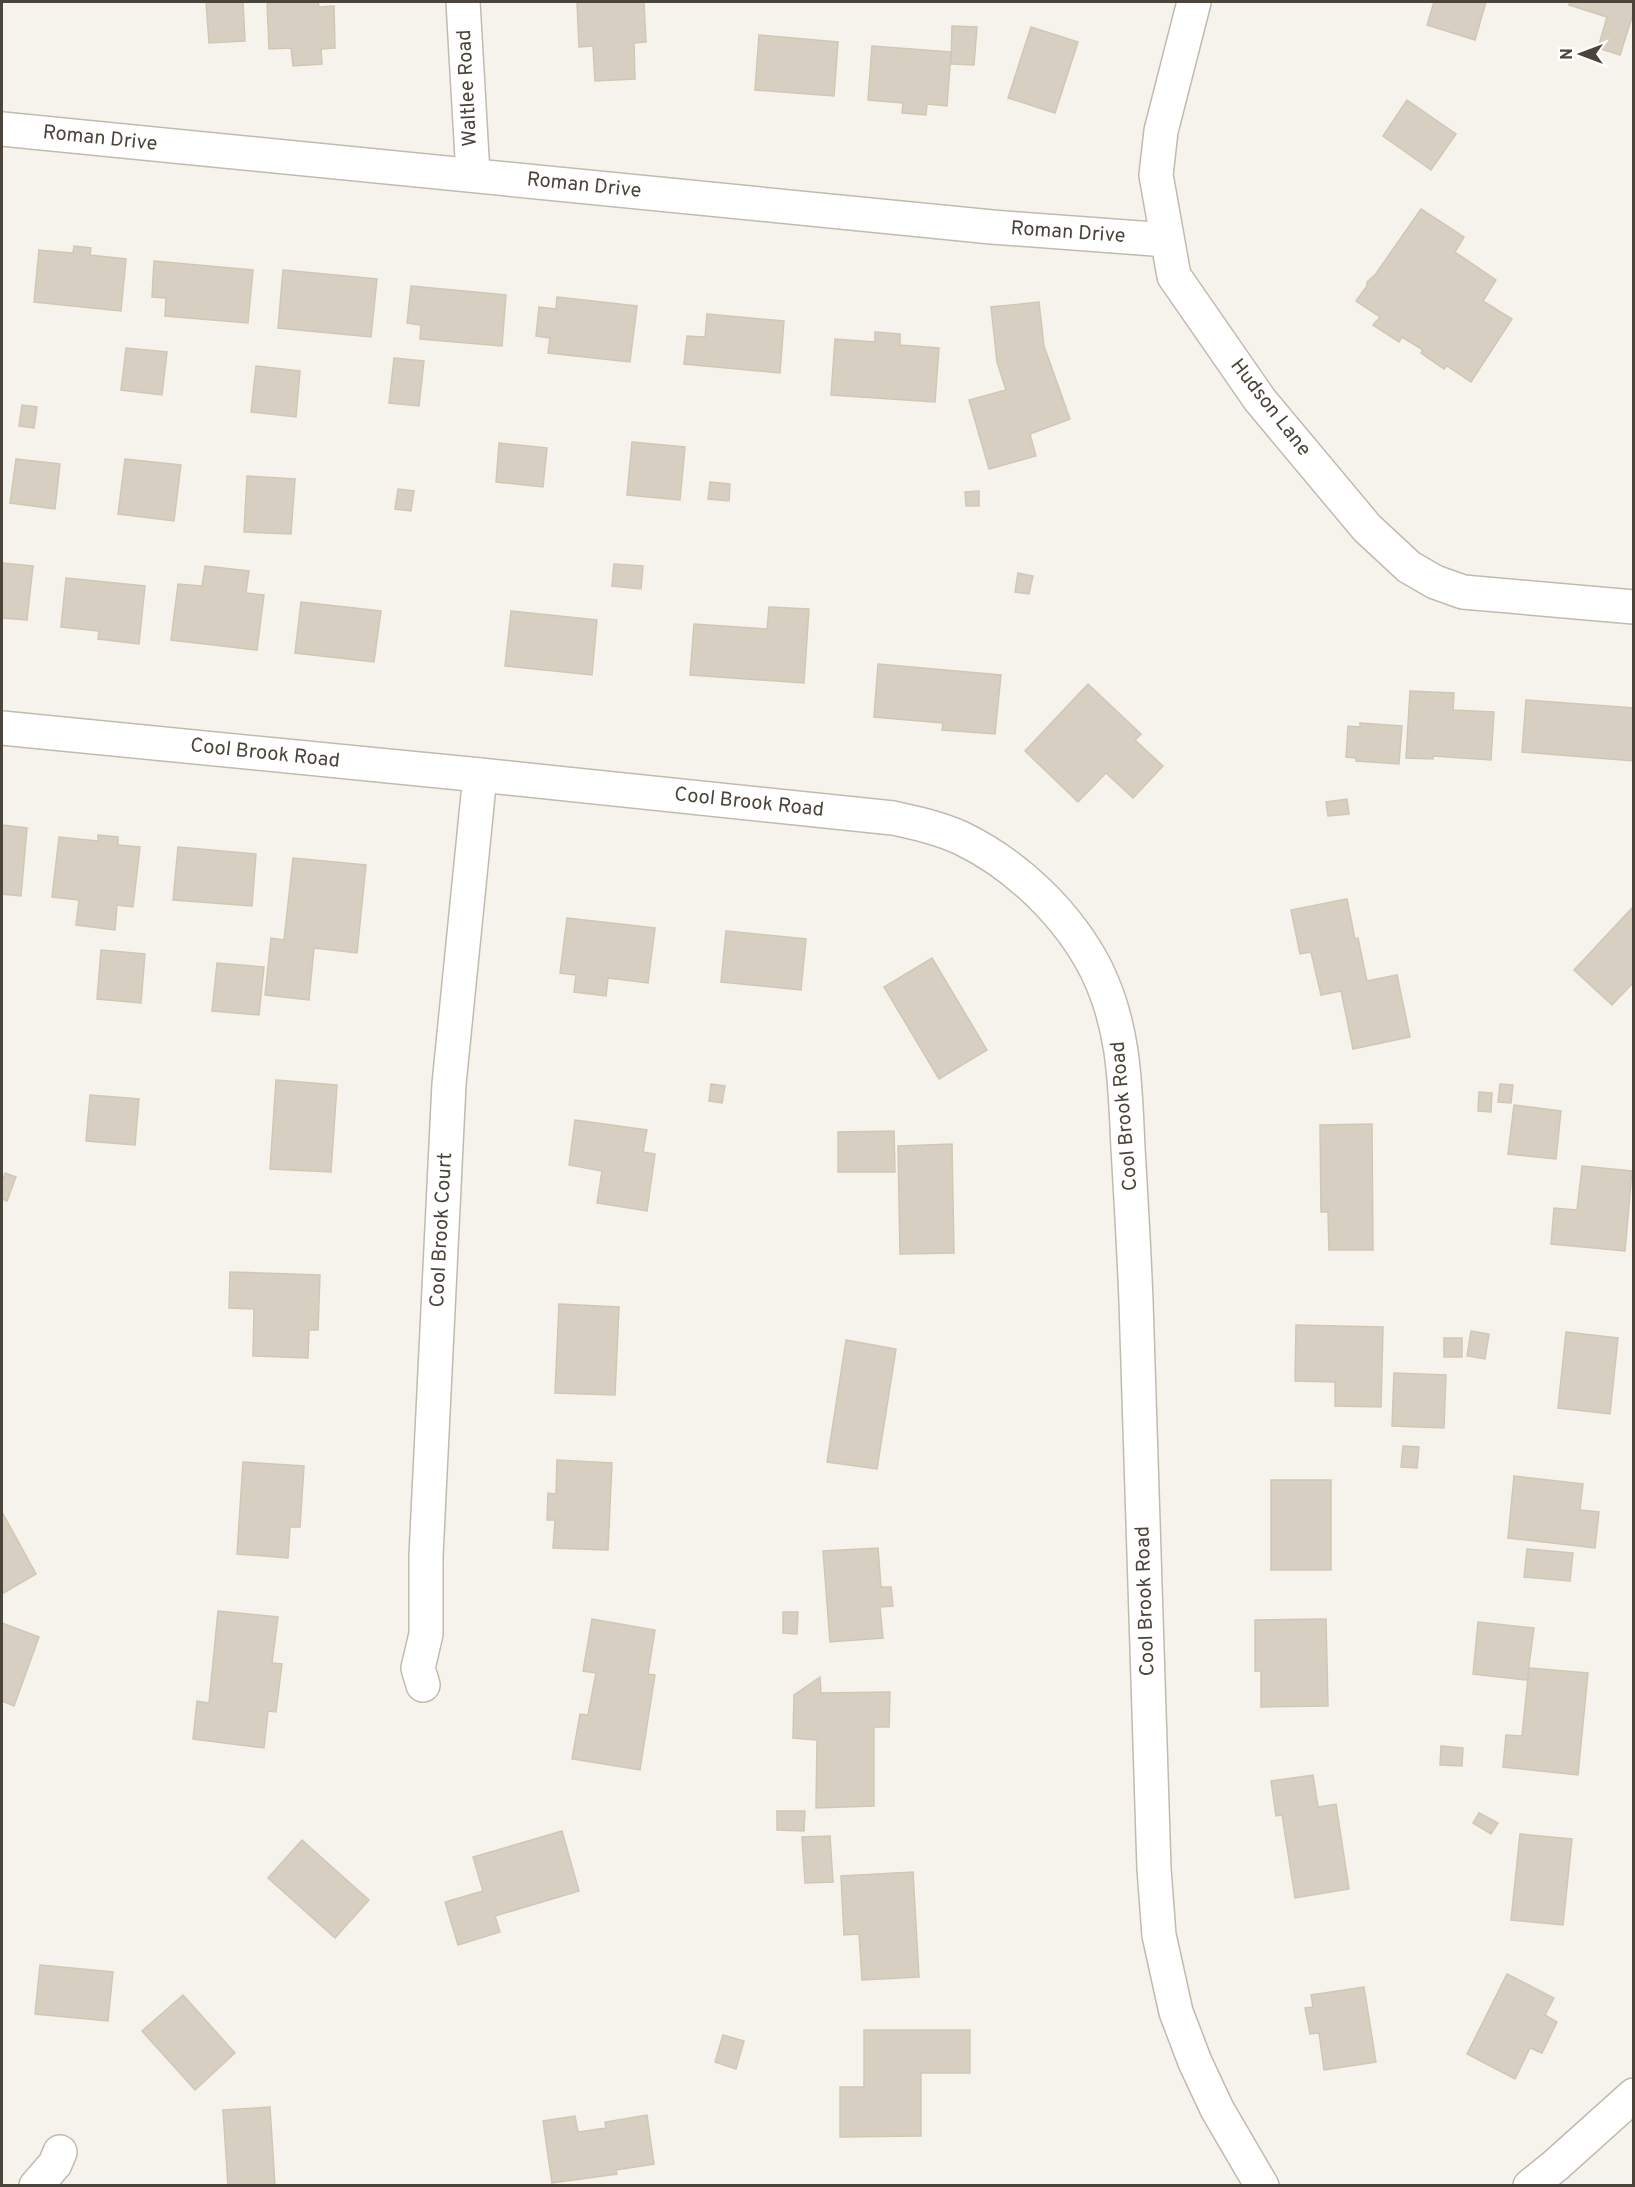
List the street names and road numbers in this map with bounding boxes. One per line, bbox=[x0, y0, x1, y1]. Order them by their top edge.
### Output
street label: Waltlee Road bbox=[452, 29, 484, 147]
street label: Roman Drive bbox=[41, 120, 159, 158]
street label: Roman Drive bbox=[525, 167, 643, 205]
street label: Roman Drive bbox=[1010, 216, 1126, 250]
street label: Hudson Lane bbox=[1224, 354, 1316, 462]
street label: Cool Brook Road bbox=[189, 733, 341, 775]
street label: Cool Brook Road bbox=[673, 782, 825, 824]
street label: Cool Brook Road bbox=[1105, 1040, 1145, 1192]
street label: Cool Brook Court bbox=[425, 1152, 459, 1308]
street label: Cool Brook Road bbox=[1130, 1525, 1162, 1677]

